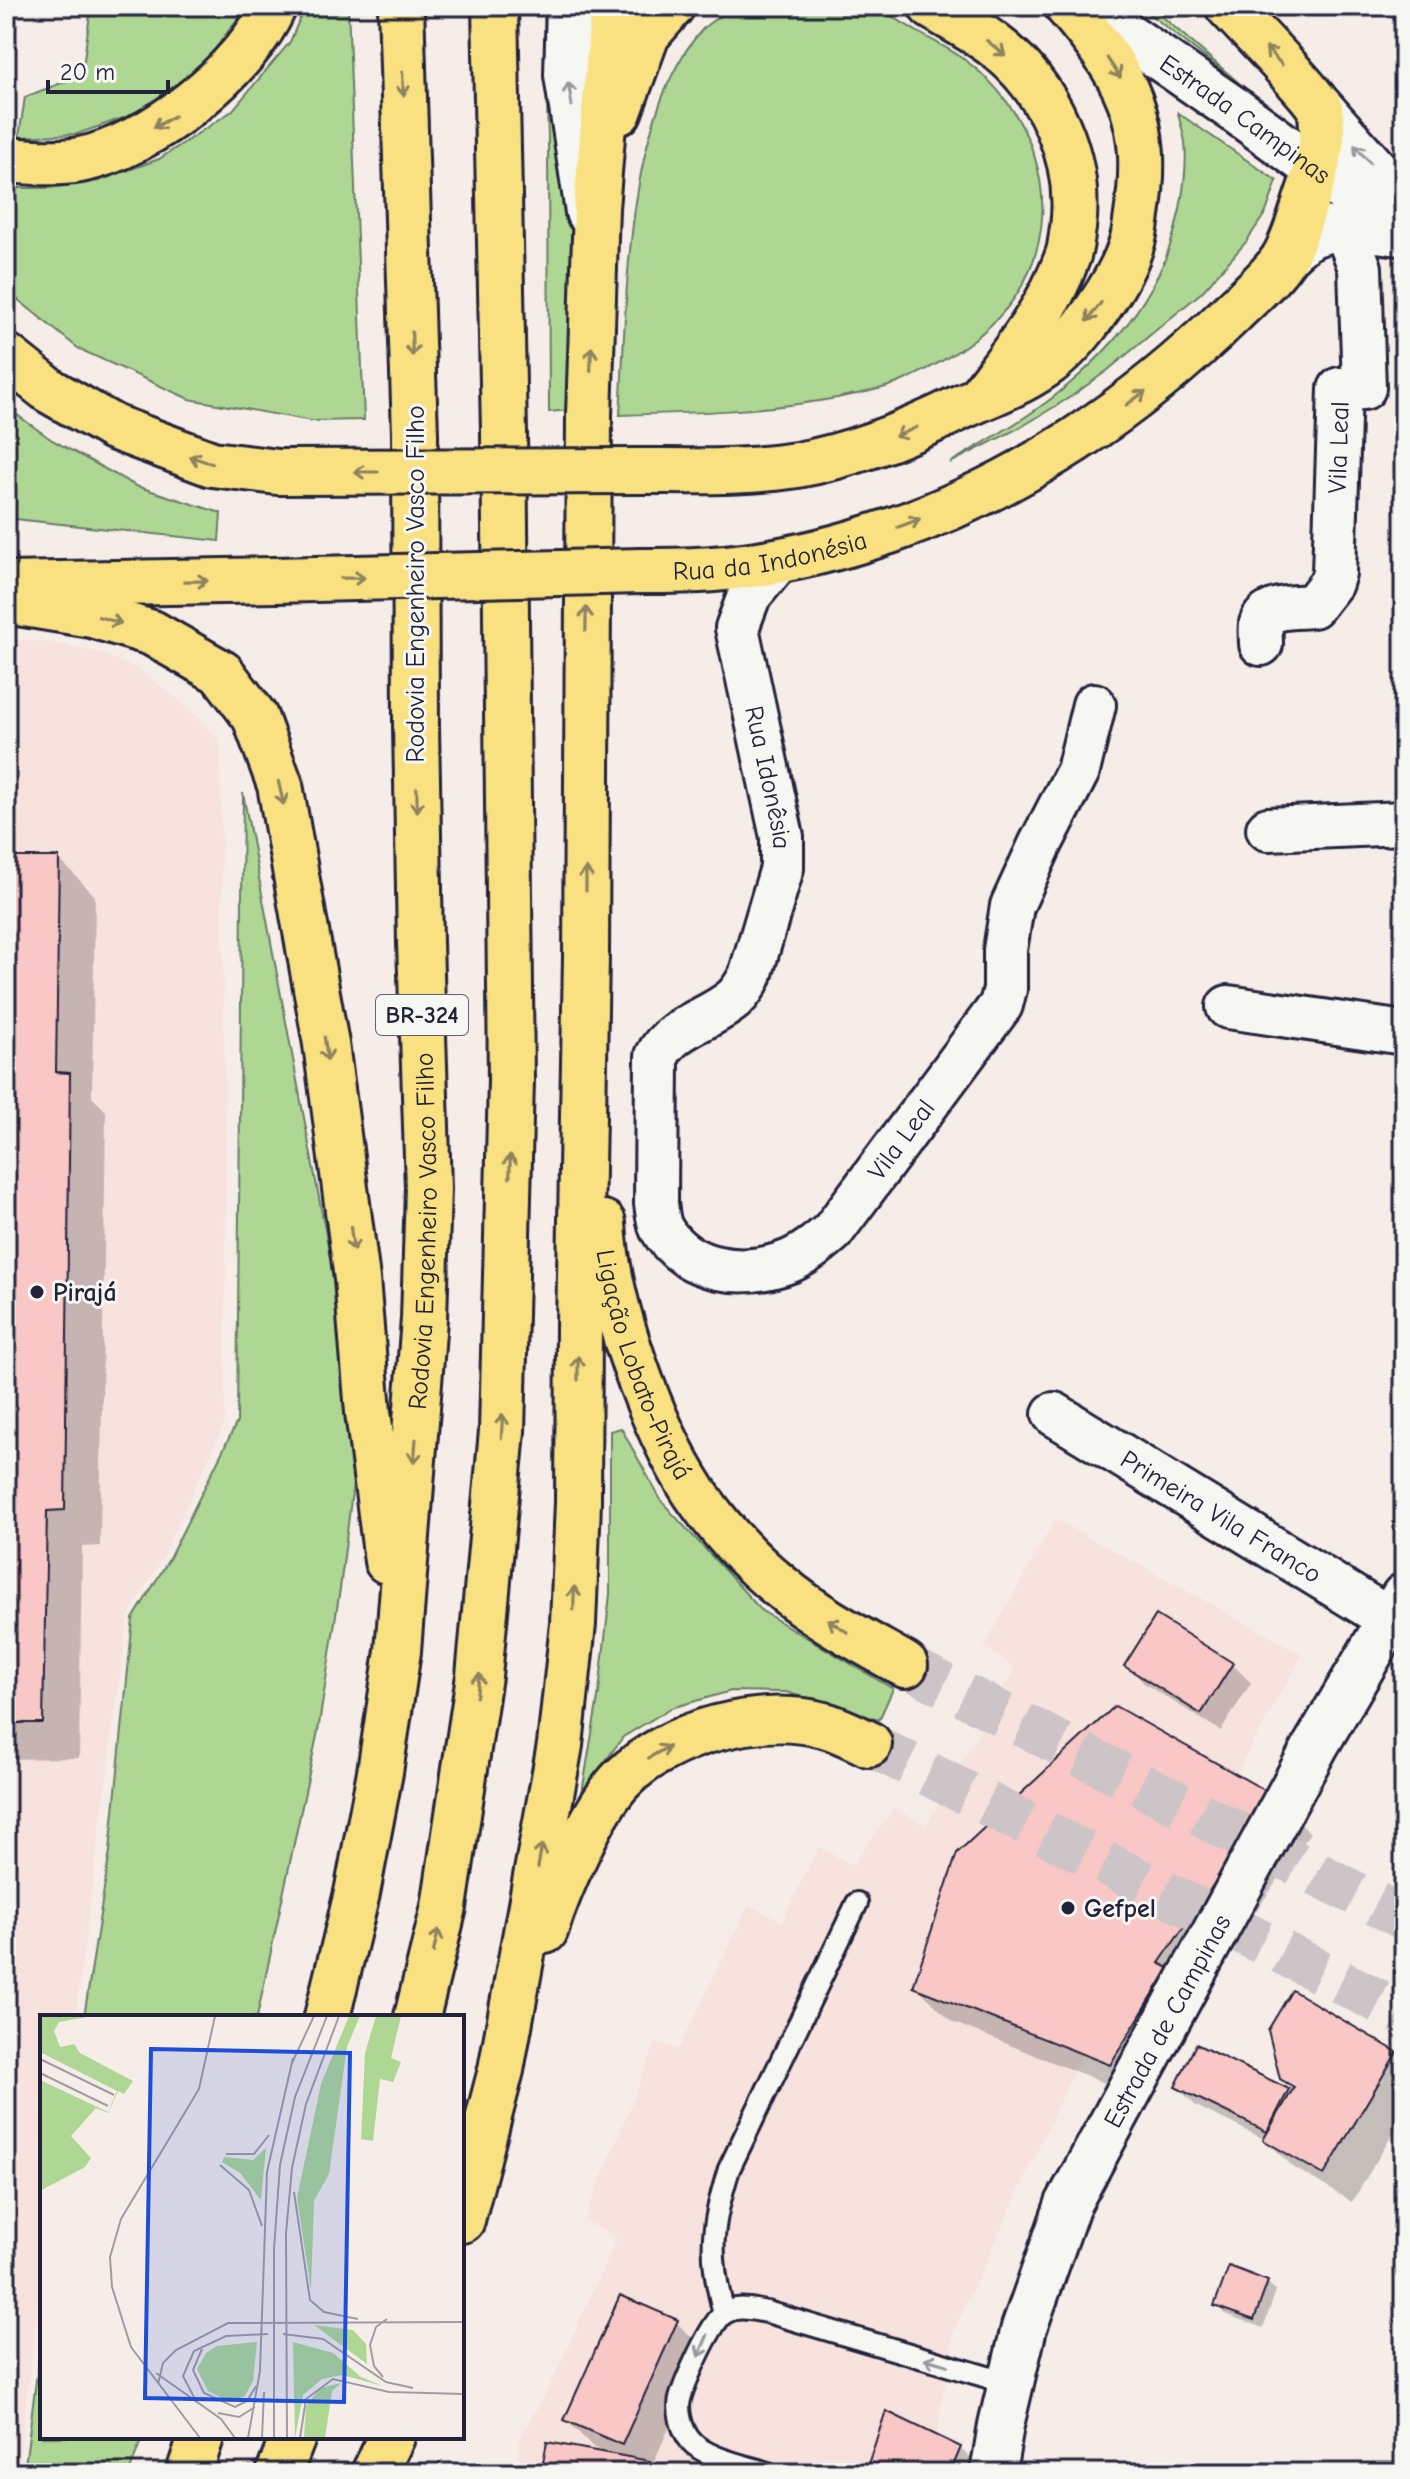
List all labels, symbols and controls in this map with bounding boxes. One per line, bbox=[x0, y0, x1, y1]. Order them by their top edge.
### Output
one-way arrow bbox=[985, 39, 1006, 57]
scale bar bbox=[48, 44, 168, 94]
one-way arrow bbox=[1265, 47, 1283, 67]
street label: Estrada Campinas bbox=[1154, 49, 1336, 191]
one-way arrow bbox=[1106, 56, 1122, 79]
text: 20 m bbox=[60, 58, 115, 86]
one-way arrow bbox=[396, 70, 411, 97]
one-way arrow bbox=[562, 82, 577, 107]
one-way arrow bbox=[153, 114, 176, 130]
one-way arrow bbox=[1353, 145, 1371, 165]
one-way arrow bbox=[1086, 301, 1103, 322]
one-way arrow bbox=[404, 330, 419, 357]
one-way arrow bbox=[583, 346, 598, 373]
one-way arrow bbox=[1124, 389, 1146, 406]
street label: Vila Leal bbox=[1323, 401, 1356, 494]
street label: Rodovia Engenheiro Vasco Filho bbox=[401, 405, 431, 763]
one-way arrow bbox=[895, 426, 919, 441]
one-way arrow bbox=[189, 452, 214, 467]
one-way arrow bbox=[353, 464, 380, 480]
one-way arrow bbox=[896, 515, 921, 529]
street label: Rua da Indonésia bbox=[672, 525, 871, 587]
one-way arrow bbox=[339, 570, 366, 586]
one-way arrow bbox=[182, 574, 209, 589]
one-way arrow bbox=[579, 606, 594, 633]
one-way arrow bbox=[97, 613, 123, 628]
street label: Rua Idonêsia bbox=[738, 703, 796, 849]
one-way arrow bbox=[274, 780, 289, 806]
one-way arrow bbox=[409, 786, 425, 813]
one-way arrow bbox=[578, 866, 594, 893]
road number: BR-324 bbox=[376, 995, 468, 1035]
one-way arrow bbox=[320, 1036, 335, 1061]
street label: Rodovia Engenheiro Vasco Filho bbox=[403, 1052, 444, 1411]
street label: Vila Leal bbox=[862, 1094, 941, 1186]
one-way arrow bbox=[502, 1153, 518, 1180]
one-way arrow bbox=[345, 1226, 360, 1251]
street label: Ligação Lobato-Pirajá bbox=[590, 1248, 697, 1485]
place label: Pirajá bbox=[53, 1278, 117, 1308]
marker: Pirajá bbox=[28, 1283, 46, 1301]
one-way arrow bbox=[570, 1355, 586, 1382]
one-way arrow bbox=[495, 1413, 510, 1440]
one-way arrow bbox=[407, 1437, 422, 1464]
street label: Primeira Vila Franco bbox=[1115, 1444, 1327, 1590]
one-way arrow bbox=[567, 1585, 582, 1612]
one-way arrow bbox=[827, 1618, 849, 1634]
one-way arrow bbox=[471, 1673, 486, 1698]
one-way arrow bbox=[647, 1744, 670, 1760]
one-way arrow bbox=[533, 1844, 548, 1869]
place label: Gefpel bbox=[1084, 1894, 1156, 1924]
marker: Gefpel bbox=[1059, 1899, 1077, 1917]
street label: Estrada de Campinas bbox=[1098, 1910, 1238, 2133]
one-way arrow bbox=[429, 1929, 444, 1955]
inset map bbox=[40, 2015, 464, 2439]
one-way arrow bbox=[694, 2333, 709, 2358]
one-way arrow bbox=[923, 2354, 949, 2369]

